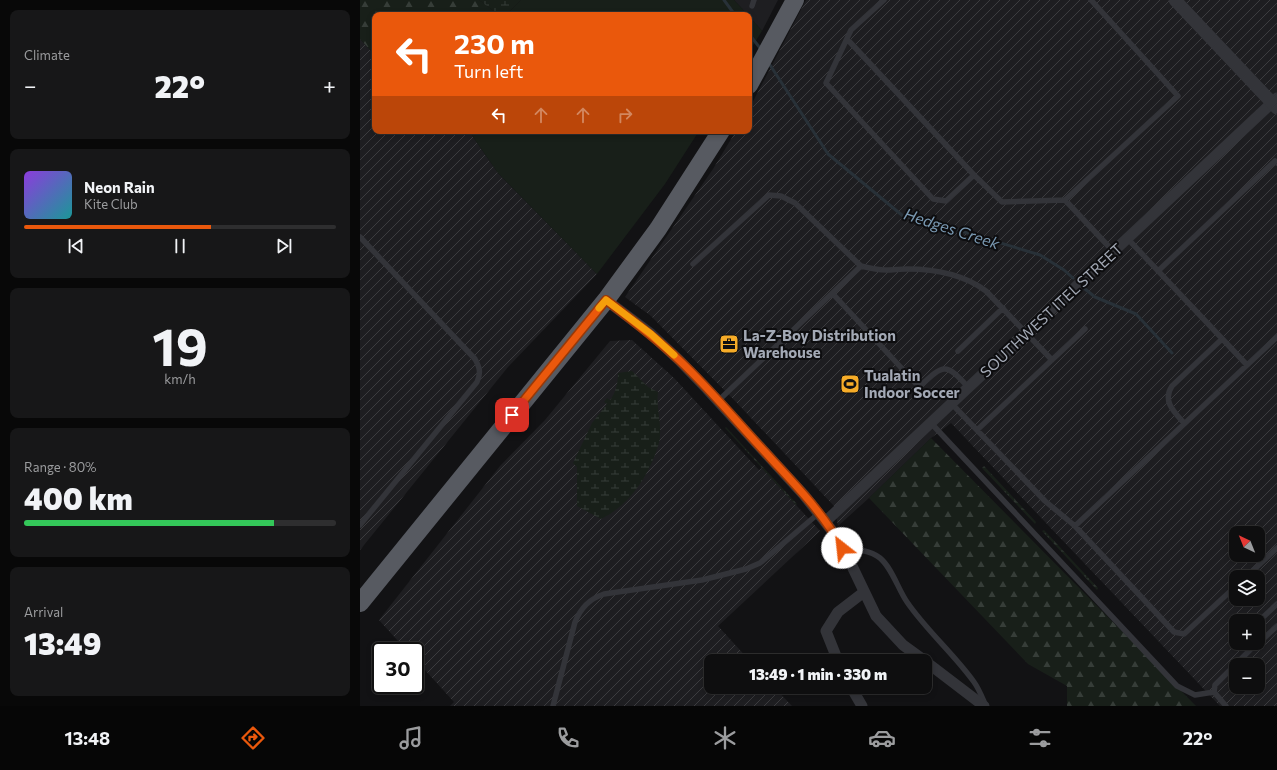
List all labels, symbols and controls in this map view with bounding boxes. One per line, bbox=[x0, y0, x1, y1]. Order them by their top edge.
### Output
text: 230 m bbox=[454, 26, 535, 60]
icon: left bbox=[388, 28, 440, 80]
text: Climate bbox=[24, 47, 70, 63]
text: Turn left bbox=[454, 60, 523, 82]
text: 22° bbox=[155, 67, 205, 104]
text: − bbox=[24, 72, 37, 99]
text: + bbox=[323, 72, 336, 99]
icon: left bbox=[488, 104, 510, 126]
icon: ahead bbox=[530, 104, 552, 126]
icon: ahead bbox=[572, 104, 594, 126]
icon: right bbox=[614, 104, 636, 126]
text: Neon Rain bbox=[84, 178, 155, 196]
text: Kite Club bbox=[84, 196, 138, 212]
water label: Hedges Creek bbox=[902, 204, 1003, 253]
icon: previous bbox=[65, 235, 87, 257]
icon: pause bbox=[169, 235, 191, 257]
icon: next bbox=[273, 235, 295, 257]
street label: SOUTHWEST ITEL STREET bbox=[976, 239, 1126, 381]
text: 19 bbox=[152, 313, 208, 377]
place label: La-Z-Boy Distribution Warehouse bbox=[743, 326, 896, 361]
office icon: La-Z-Boy Distribution Warehouse bbox=[718, 333, 740, 355]
place label: Tualatin Indoor Soccer bbox=[864, 366, 960, 401]
text: km/h bbox=[164, 371, 196, 387]
sports icon: Tualatin Indoor Soccer bbox=[839, 373, 861, 395]
pin bbox=[495, 398, 529, 432]
icon: arrive bbox=[501, 404, 523, 426]
text: Range · 80% bbox=[24, 459, 97, 475]
text: 400 km bbox=[24, 479, 133, 516]
north arrow bbox=[1229, 526, 1265, 562]
map controls bbox=[1229, 526, 1265, 694]
position arrow bbox=[821, 527, 863, 569]
button: layers bbox=[1229, 570, 1265, 606]
text: Arrival bbox=[24, 604, 63, 620]
button: + bbox=[1229, 614, 1265, 650]
text: 13:49 bbox=[24, 624, 101, 661]
speed limit sign: 30 bbox=[372, 642, 424, 694]
button: − bbox=[1229, 658, 1265, 694]
text: 13:49 · 1 min · 330 m bbox=[749, 665, 887, 683]
icon: directions bbox=[239, 724, 267, 752]
icon: music bbox=[397, 724, 425, 752]
icon: phone bbox=[554, 724, 582, 752]
icon: climate bbox=[711, 724, 739, 752]
icon: car bbox=[868, 724, 896, 752]
icon: filters bbox=[1026, 724, 1054, 752]
text: 13:48 bbox=[65, 727, 110, 749]
text: 22° bbox=[1183, 727, 1212, 749]

